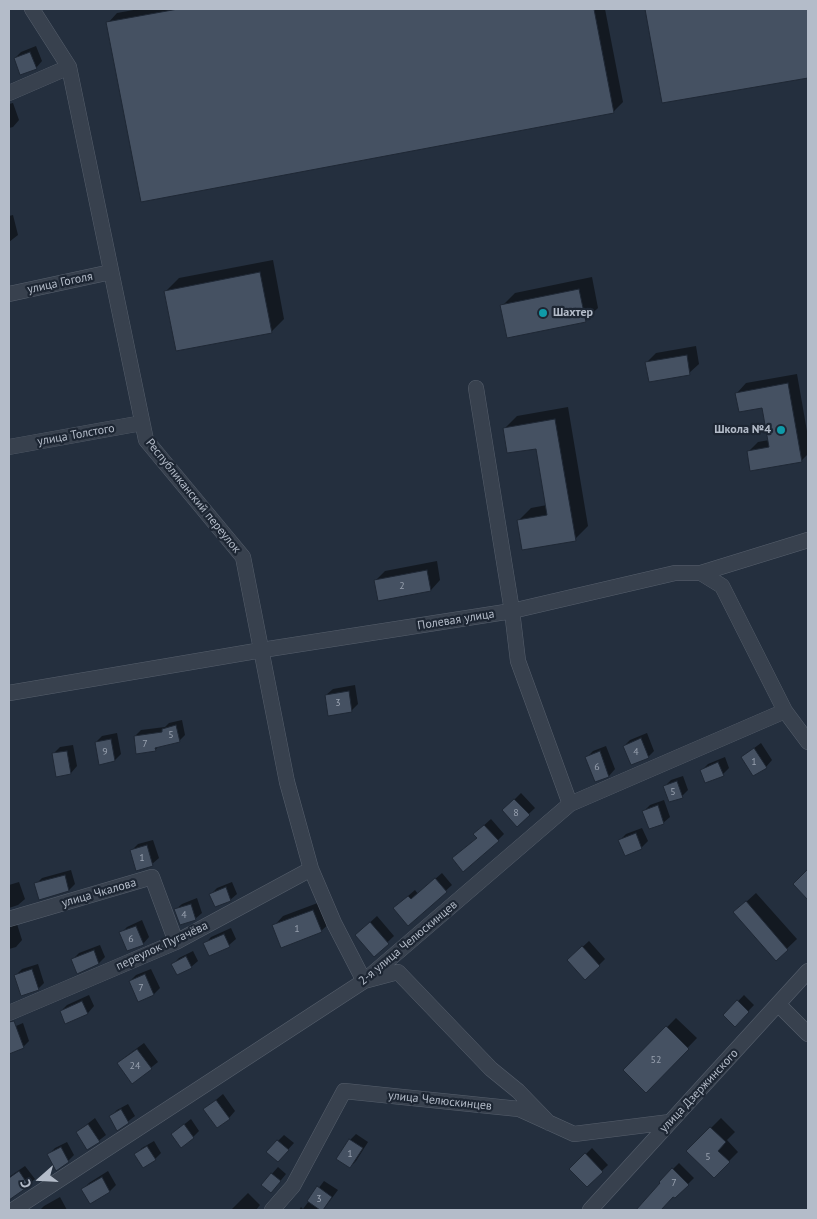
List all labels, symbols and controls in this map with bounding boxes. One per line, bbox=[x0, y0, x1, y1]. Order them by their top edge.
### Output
street label: улица Гоголя bbox=[26, 269, 94, 297]
place label: Шахтер bbox=[553, 306, 593, 320]
marker: Шахтер bbox=[537, 307, 549, 319]
street label: улица Толстого bbox=[36, 421, 116, 449]
place label: Школа №4 bbox=[714, 423, 771, 437]
marker: Школа №4 bbox=[775, 424, 787, 436]
street label: Республиканский переулок bbox=[142, 436, 244, 556]
house number: 2 bbox=[399, 580, 405, 592]
street label: Полевая улица bbox=[416, 607, 496, 633]
house number: 3 bbox=[335, 697, 341, 709]
house number: 5 bbox=[168, 729, 174, 741]
house number: 7 bbox=[142, 738, 148, 750]
house number: 9 bbox=[102, 746, 108, 758]
house number: 4 bbox=[633, 746, 639, 758]
house number: 1 bbox=[751, 756, 757, 768]
house number: 6 bbox=[594, 761, 600, 773]
house number: 5 bbox=[670, 786, 676, 798]
house number: 8 bbox=[513, 807, 519, 819]
house number: 1 bbox=[139, 852, 145, 864]
street label: улица Чкалова bbox=[60, 875, 138, 911]
street label: 2-я улица Челюскинцев bbox=[356, 898, 460, 988]
house number: 4 bbox=[181, 909, 187, 921]
street label: переулок Пугачёва bbox=[114, 918, 210, 974]
house number: 1 bbox=[294, 923, 300, 935]
house number: 6 bbox=[128, 933, 134, 945]
house number: 7 bbox=[138, 982, 144, 994]
street label: улица Дзержинского bbox=[657, 1046, 741, 1136]
house number: 52 bbox=[651, 1054, 661, 1066]
house number: 24 bbox=[130, 1060, 140, 1072]
street label: улица Челюскинцев bbox=[387, 1088, 493, 1114]
house number: 1 bbox=[347, 1148, 353, 1160]
house number: 5 bbox=[705, 1151, 711, 1163]
north arrow bbox=[15, 1154, 65, 1204]
text: С bbox=[16, 1177, 36, 1191]
house number: 7 bbox=[671, 1177, 677, 1189]
house number: 3 bbox=[316, 1193, 322, 1205]

